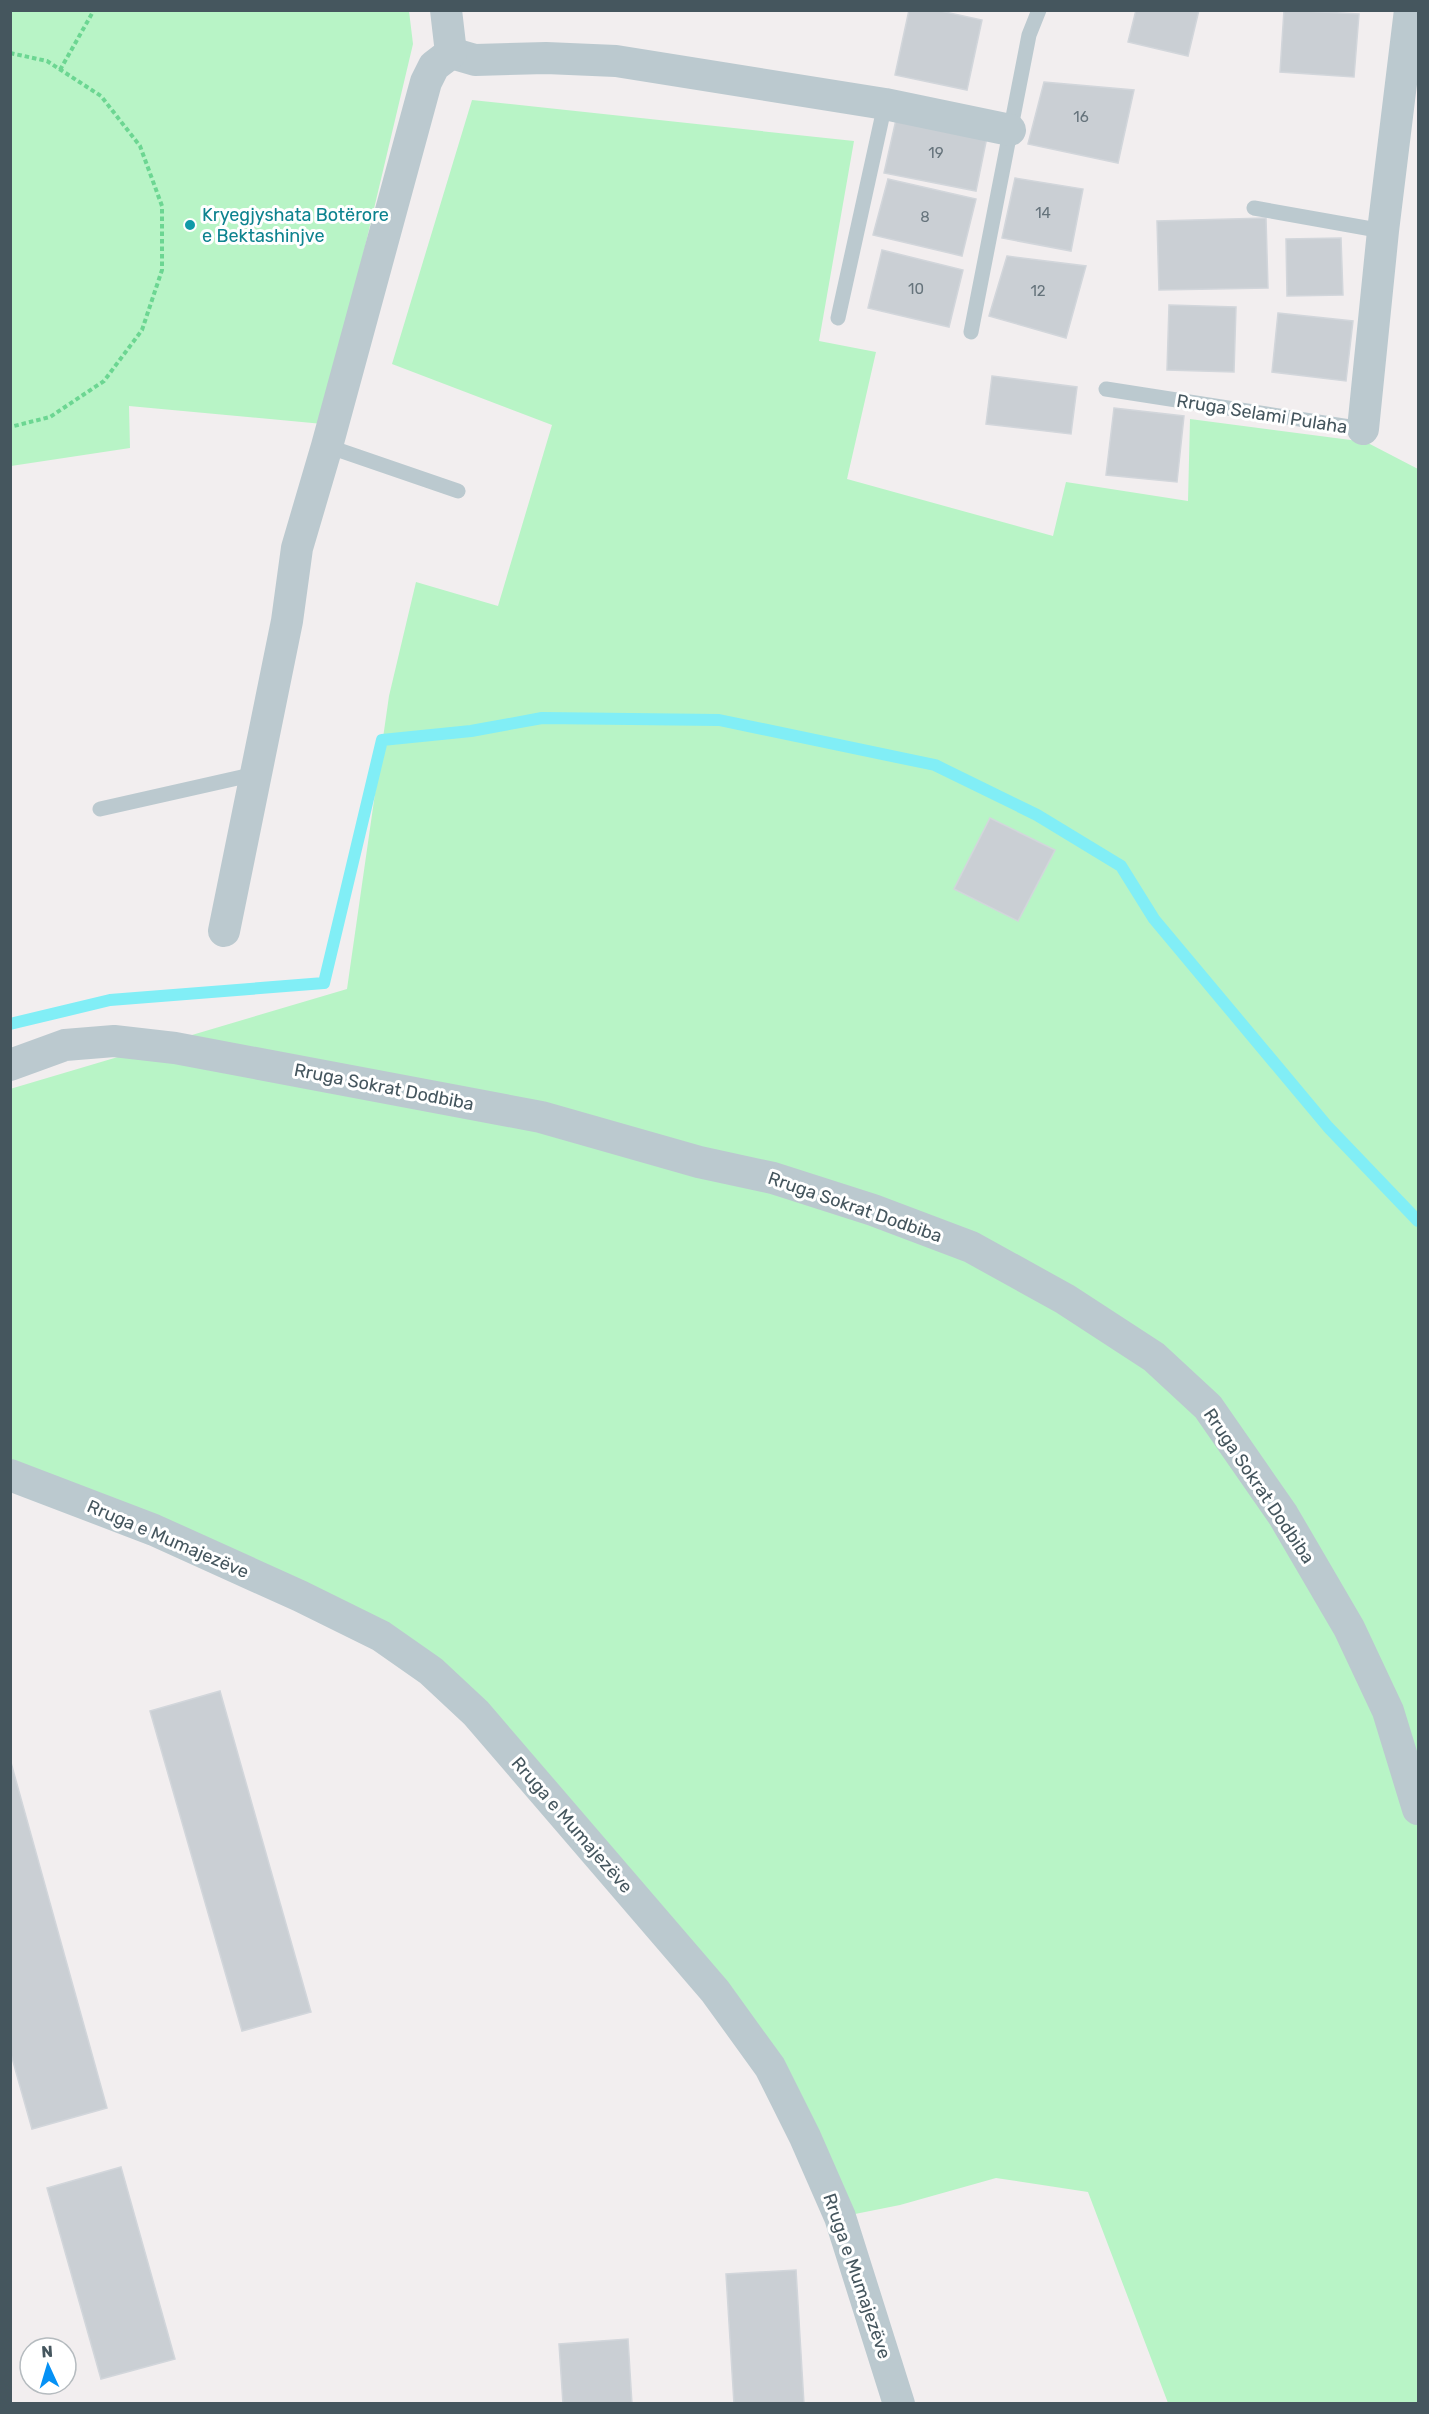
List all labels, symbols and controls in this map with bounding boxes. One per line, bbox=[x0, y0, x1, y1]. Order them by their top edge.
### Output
house number: 16 bbox=[1073, 108, 1089, 126]
house number: 19 bbox=[928, 144, 944, 162]
place label: Kryegjyshata Botërore e Bektashinjve bbox=[202, 204, 389, 247]
house number: 14 bbox=[1035, 204, 1051, 222]
house number: 8 bbox=[920, 208, 930, 226]
marker: Kryegjyshata Botërore e Bektashinjve bbox=[183, 218, 197, 232]
house number: 10 bbox=[908, 280, 924, 298]
house number: 12 bbox=[1030, 282, 1046, 300]
street label: Rruga Selami Pulaha bbox=[1175, 390, 1349, 438]
street label: Rruga Sokrat Dodbiba bbox=[292, 1059, 476, 1115]
street label: Rruga Sokrat Dodbiba bbox=[765, 1167, 945, 1247]
street label: Rruga Sokrat Dodbiba bbox=[1199, 1404, 1319, 1568]
street label: Rruga e Mumajezëve bbox=[84, 1495, 252, 1583]
street label: Rruga e Mumajezëve bbox=[507, 1752, 637, 1898]
street label: Rruga e Mumajezëve bbox=[818, 2190, 896, 2362]
north arrow bbox=[18, 2336, 78, 2396]
text: N bbox=[41, 2342, 53, 2361]

